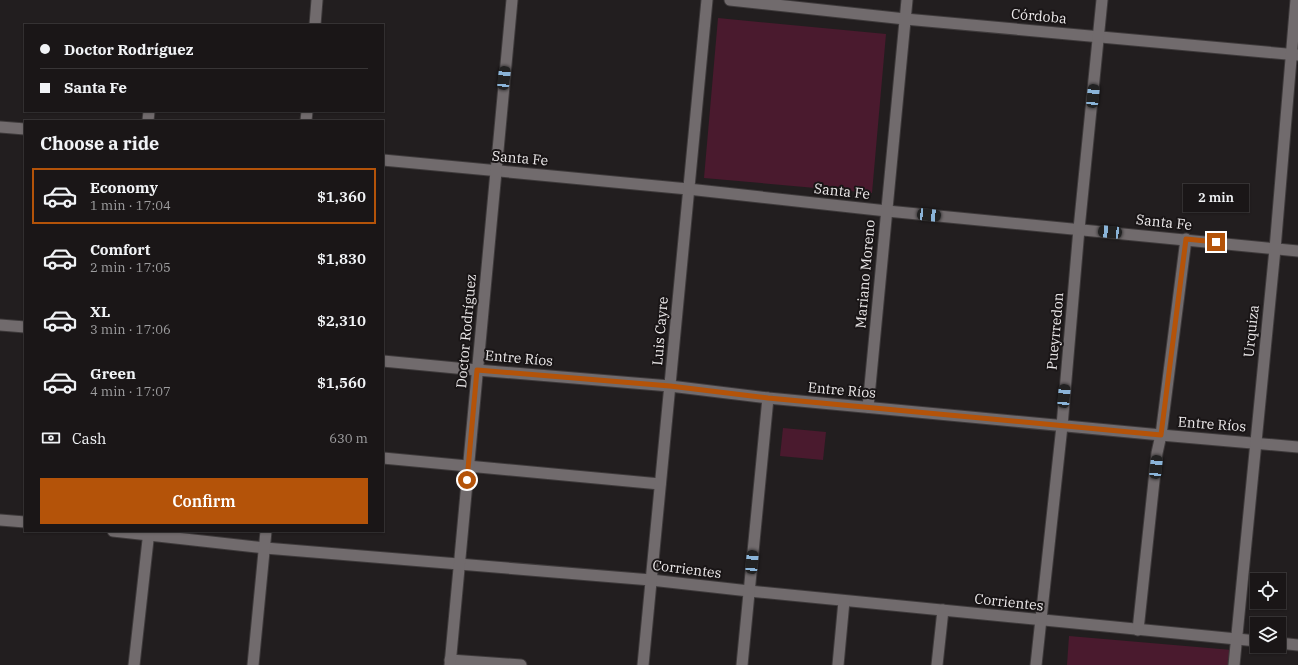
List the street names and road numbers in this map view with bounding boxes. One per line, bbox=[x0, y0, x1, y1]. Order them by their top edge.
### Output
street label: Córdoba bbox=[1011, 5, 1068, 27]
street label: Santa Fe bbox=[491, 147, 549, 169]
street label: Santa Fe bbox=[813, 179, 871, 203]
street label: Santa Fe bbox=[1135, 210, 1193, 234]
street label: Mariano Moreno bbox=[851, 219, 879, 329]
street label: Doctor Rodríguez bbox=[452, 273, 480, 389]
street label: Pueyrredon bbox=[1043, 291, 1067, 371]
street label: Luis Cayre bbox=[648, 296, 672, 366]
street label: Urquiza bbox=[1239, 304, 1263, 358]
street label: Entre Ríos bbox=[484, 346, 554, 370]
street label: Entre Ríos bbox=[807, 378, 877, 402]
street label: Entre Ríos bbox=[1177, 413, 1247, 435]
street label: Corrientes bbox=[651, 556, 723, 582]
street label: Corrientes bbox=[974, 589, 1045, 615]

